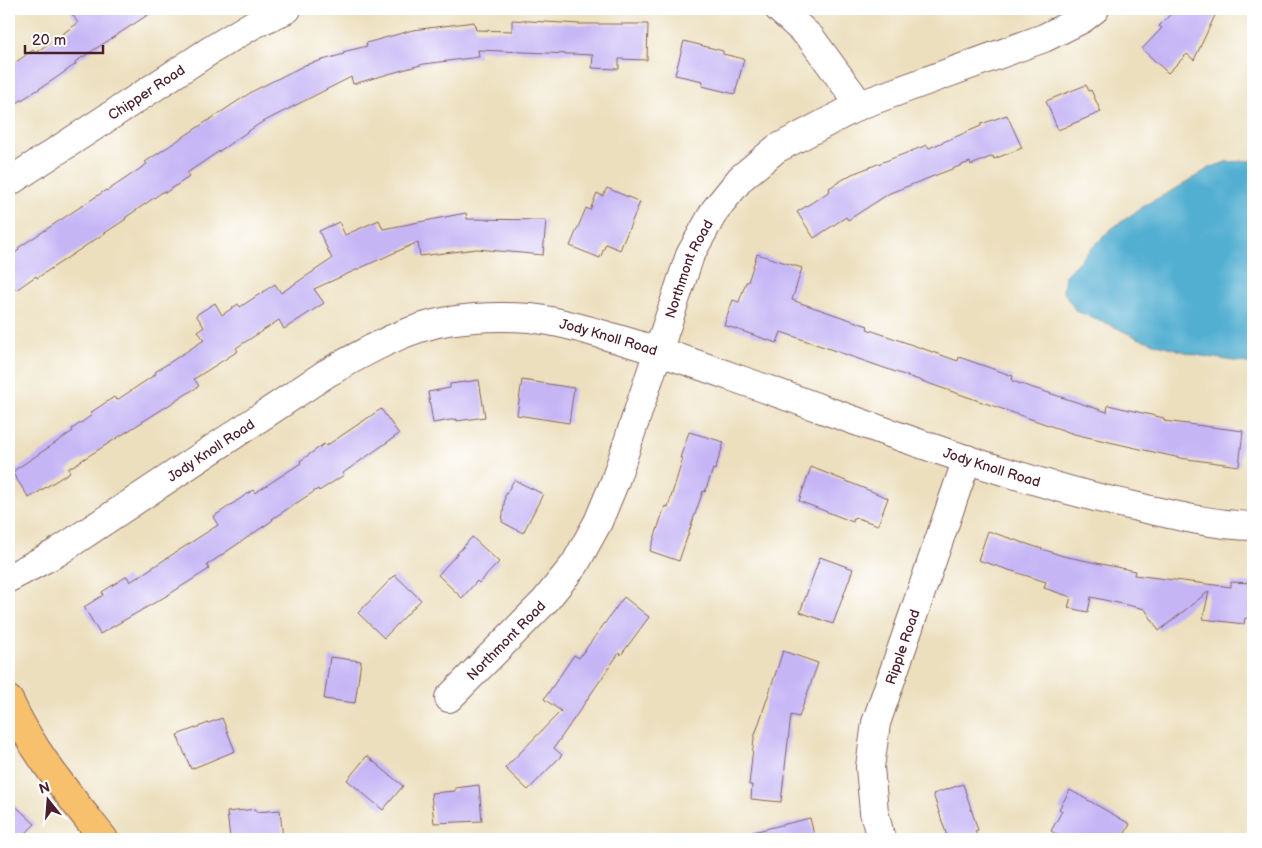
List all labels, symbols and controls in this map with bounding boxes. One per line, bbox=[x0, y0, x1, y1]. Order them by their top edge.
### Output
scale bar bbox=[25, 22, 102, 54]
text: 20 m bbox=[32, 31, 66, 50]
street label: Chipper Road bbox=[105, 61, 188, 124]
street label: Northmont Road bbox=[662, 217, 717, 321]
street label: Jody Knoll Road bbox=[558, 315, 659, 360]
street label: Jody Knoll Road bbox=[164, 416, 258, 486]
street label: Jody Knoll Road bbox=[941, 444, 1042, 491]
street label: Northmont Road bbox=[463, 597, 549, 684]
street label: Ripple Road bbox=[882, 607, 924, 687]
north arrow bbox=[22, 776, 72, 826]
text: N bbox=[37, 778, 52, 798]

